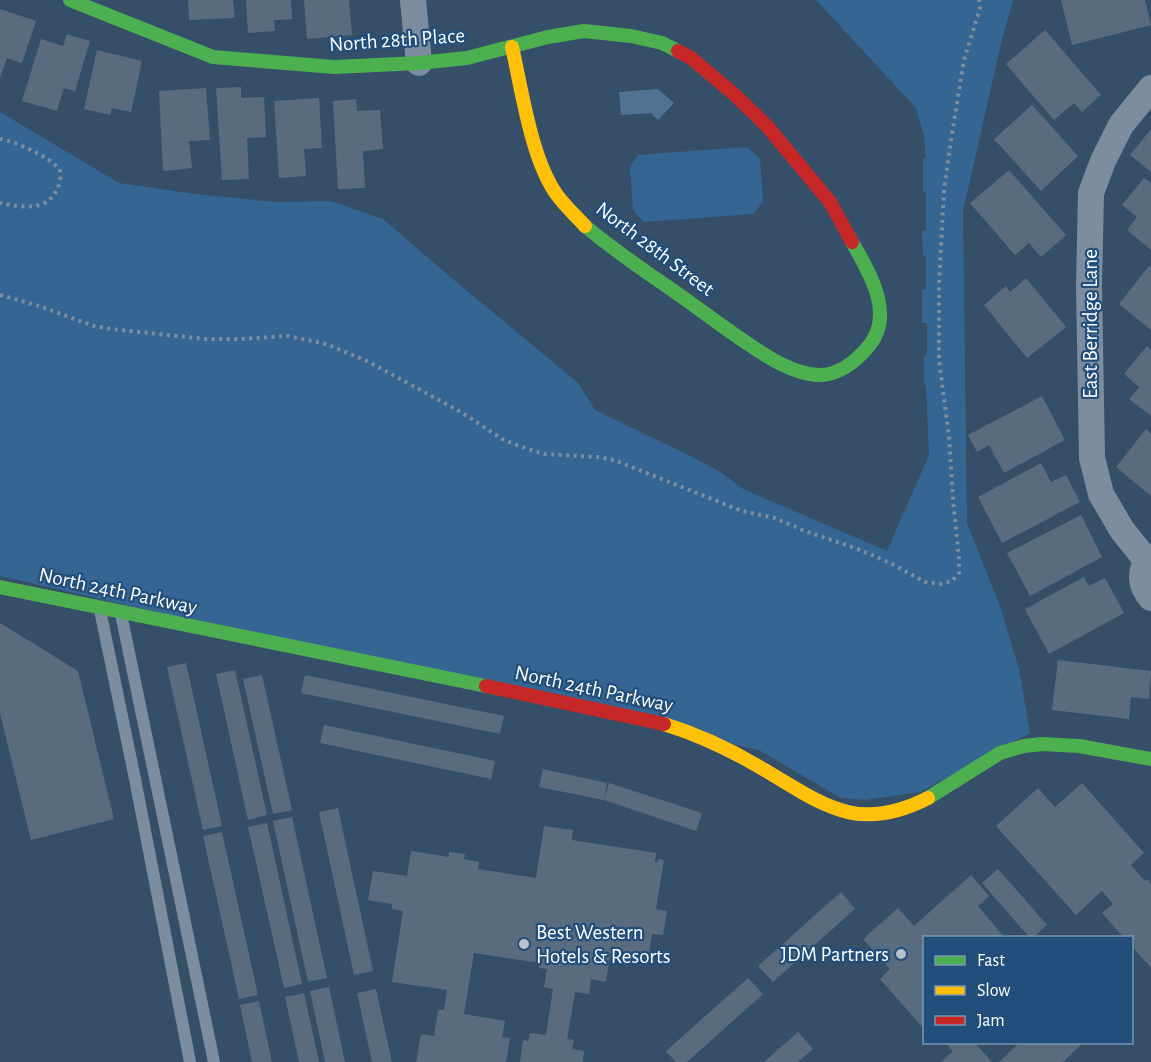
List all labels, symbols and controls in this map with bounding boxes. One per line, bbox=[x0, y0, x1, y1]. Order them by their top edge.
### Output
street label: North 28th Place bbox=[328, 25, 466, 55]
street label: North 28th Street bbox=[592, 198, 718, 300]
street label: East Berridge Lane bbox=[1080, 249, 1101, 399]
street label: North 24th Parkway bbox=[37, 564, 199, 618]
street label: North 24th Parkway bbox=[513, 662, 675, 716]
place label: Best Western Hotels & Resorts bbox=[536, 922, 671, 967]
legend bbox=[923, 936, 1133, 1044]
marker: Best Western Hotels & Resorts bbox=[517, 937, 531, 951]
place label: JDM Partners bbox=[780, 944, 889, 965]
marker: JDM Partners bbox=[894, 947, 908, 961]
text: Fast bbox=[977, 952, 1005, 970]
text: Slow bbox=[977, 982, 1010, 1000]
text: Jam bbox=[977, 1012, 1005, 1030]

